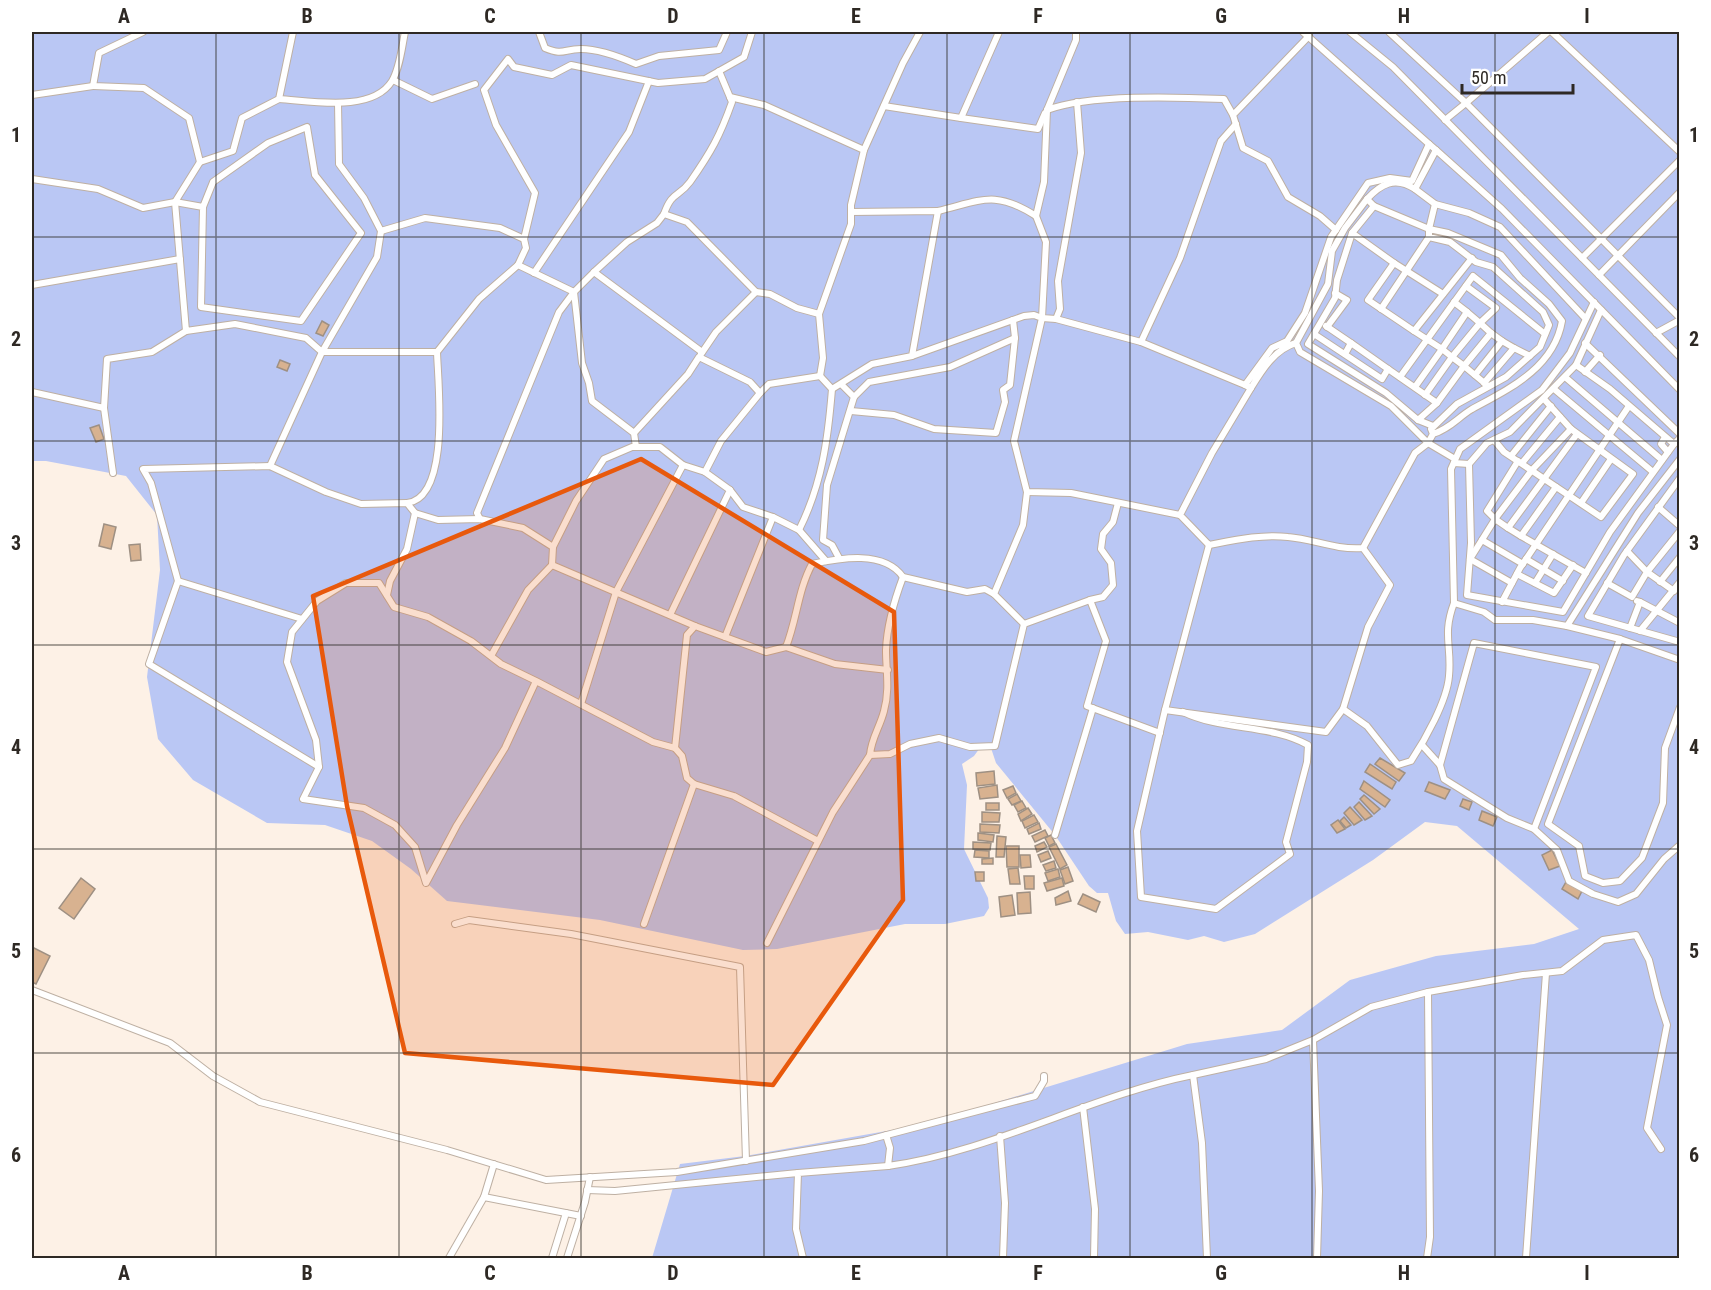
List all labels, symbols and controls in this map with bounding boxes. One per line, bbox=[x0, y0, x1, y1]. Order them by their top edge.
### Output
text: A bbox=[118, 4, 130, 28]
text: B bbox=[301, 4, 313, 28]
text: C bbox=[484, 4, 496, 28]
text: D bbox=[667, 4, 679, 28]
text: E bbox=[851, 4, 861, 28]
text: F bbox=[1033, 4, 1043, 28]
text: G bbox=[1215, 4, 1227, 28]
text: H bbox=[1398, 4, 1410, 28]
text: I bbox=[1584, 4, 1590, 28]
scale bar bbox=[1462, 57, 1573, 95]
text: 50 m bbox=[1471, 67, 1506, 88]
text: 1 bbox=[11, 123, 21, 147]
text: 1 bbox=[1689, 123, 1699, 147]
text: 2 bbox=[11, 327, 21, 351]
text: 2 bbox=[1689, 327, 1699, 351]
text: 3 bbox=[11, 531, 21, 555]
text: 3 bbox=[1689, 531, 1699, 555]
text: 4 bbox=[11, 735, 21, 759]
text: 4 bbox=[1689, 735, 1699, 759]
text: 5 bbox=[11, 939, 21, 963]
text: 5 bbox=[1689, 939, 1699, 963]
text: 6 bbox=[11, 1143, 21, 1167]
text: 6 bbox=[1689, 1143, 1699, 1167]
text: A bbox=[118, 1261, 130, 1285]
text: B bbox=[301, 1261, 313, 1285]
text: C bbox=[484, 1261, 496, 1285]
text: D bbox=[667, 1261, 679, 1285]
text: E bbox=[851, 1261, 861, 1285]
text: F bbox=[1033, 1261, 1043, 1285]
text: G bbox=[1215, 1261, 1227, 1285]
text: H bbox=[1398, 1261, 1410, 1285]
text: I bbox=[1584, 1261, 1590, 1285]

